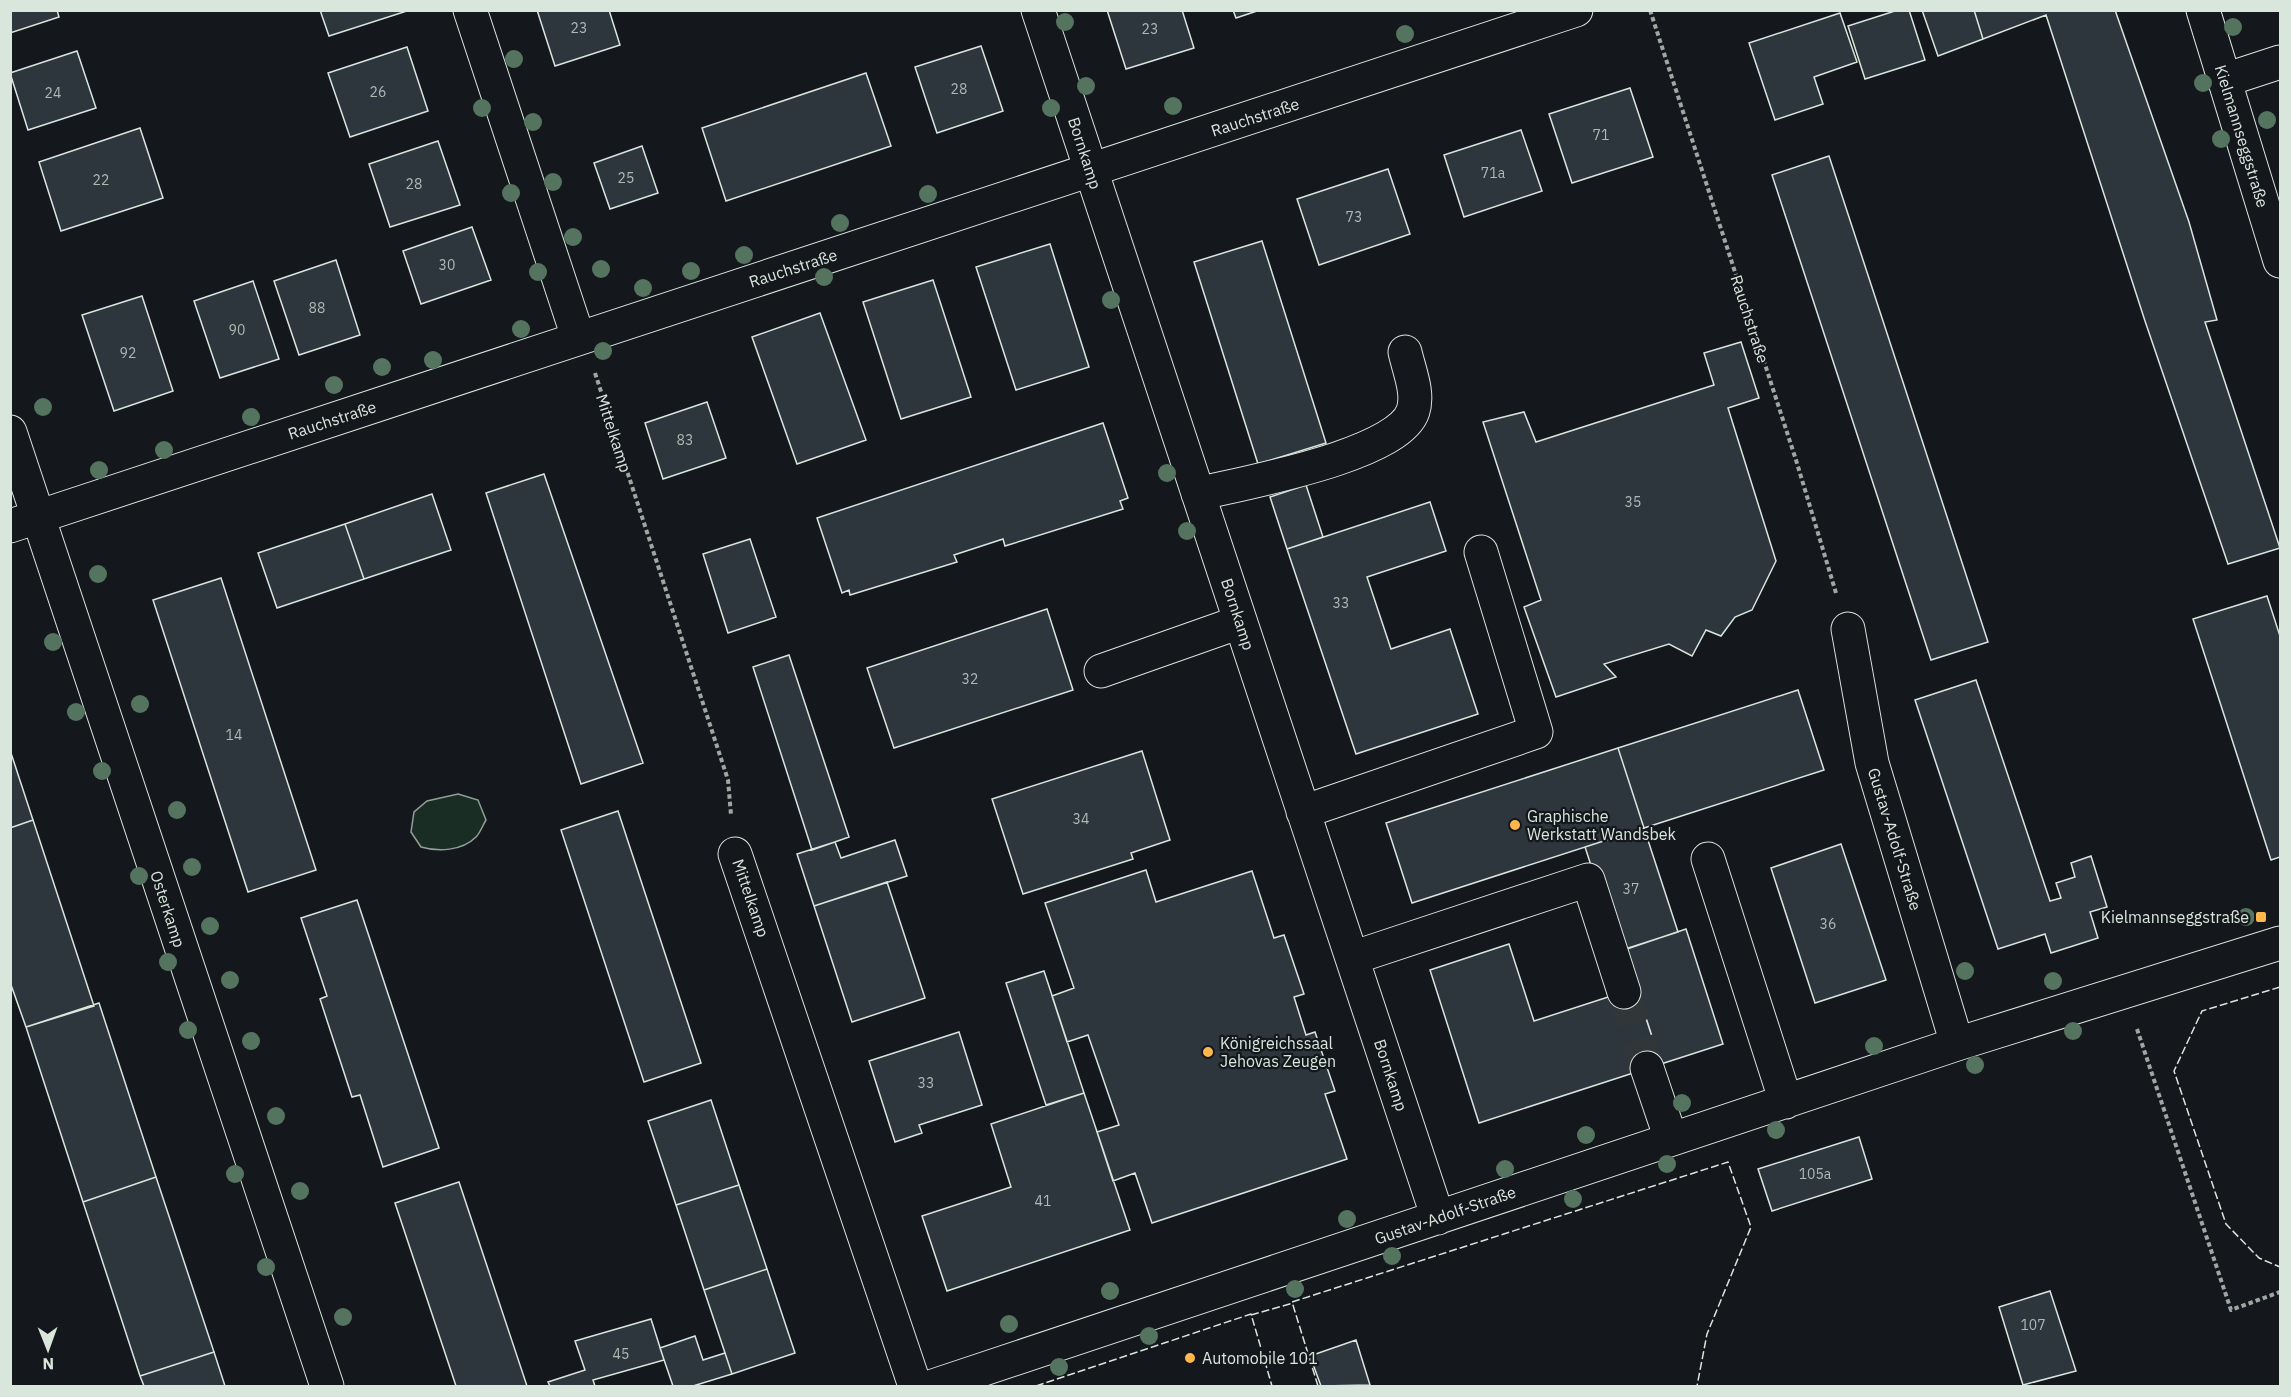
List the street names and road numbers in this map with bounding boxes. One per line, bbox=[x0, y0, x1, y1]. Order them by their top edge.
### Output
street label: Kielmannseggstraße bbox=[2211, 62, 2273, 210]
street label: Rauchstraße bbox=[1208, 93, 1302, 141]
street label: Bornkamp bbox=[1064, 114, 1106, 192]
street label: Rauchstraße bbox=[746, 244, 840, 292]
street label: Rauchstraße bbox=[1726, 272, 1774, 366]
street label: Mittelkamp bbox=[592, 391, 636, 475]
street label: Rauchstraße bbox=[285, 396, 379, 444]
street label: Bornkamp bbox=[1217, 575, 1259, 653]
street label: Gustav-Adolf-Straße bbox=[1864, 765, 1926, 913]
street label: Mittelkamp bbox=[728, 856, 774, 940]
street label: Osterkamp bbox=[146, 868, 190, 950]
street label: Bornkamp bbox=[1370, 1036, 1412, 1114]
street label: Gustav-Adolf-Straße bbox=[1372, 1181, 1518, 1249]

